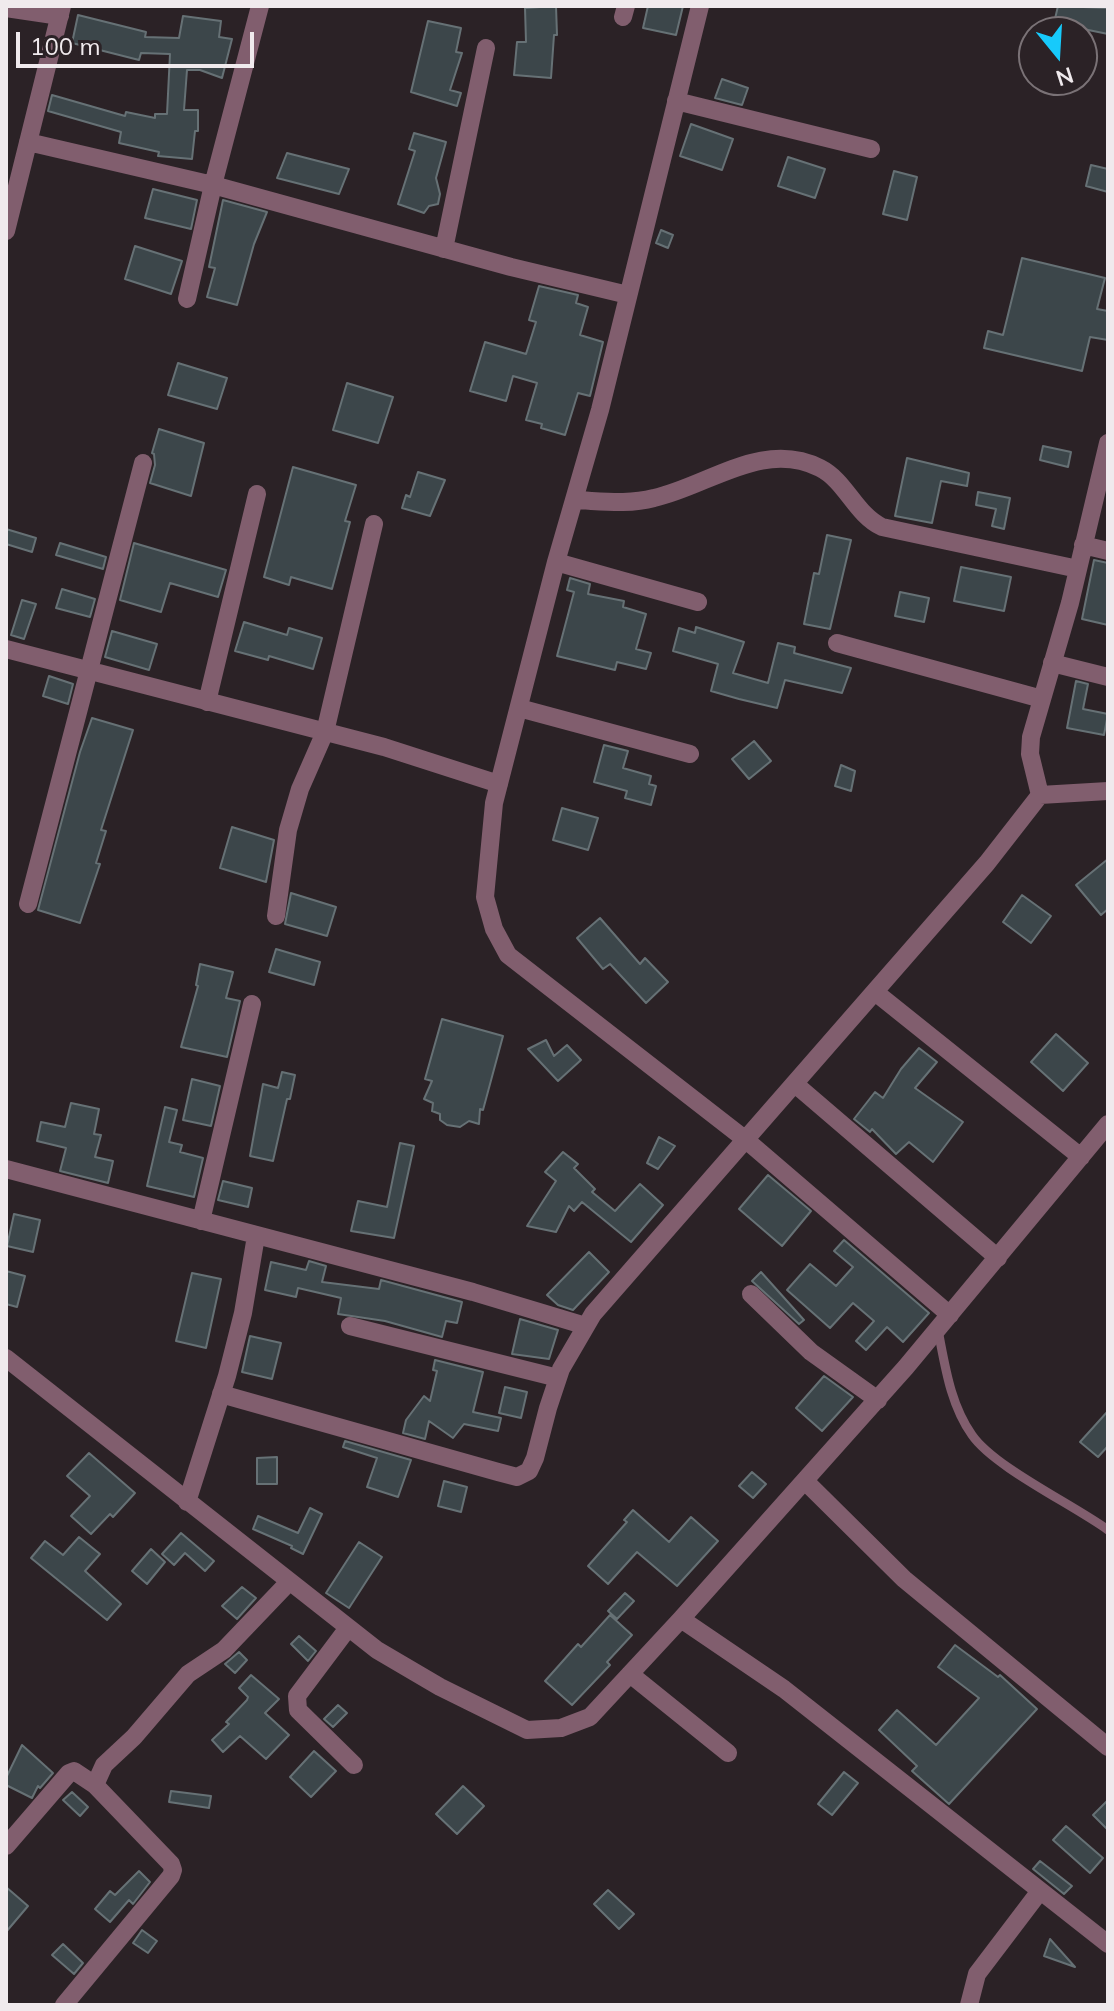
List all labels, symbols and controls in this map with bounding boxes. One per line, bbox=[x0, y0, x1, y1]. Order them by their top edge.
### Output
scale bar bbox=[20, 16, 258, 66]
north arrow bbox=[1018, 16, 1098, 96]
text: 100 m bbox=[30, 31, 101, 61]
text: N bbox=[1053, 61, 1077, 93]

